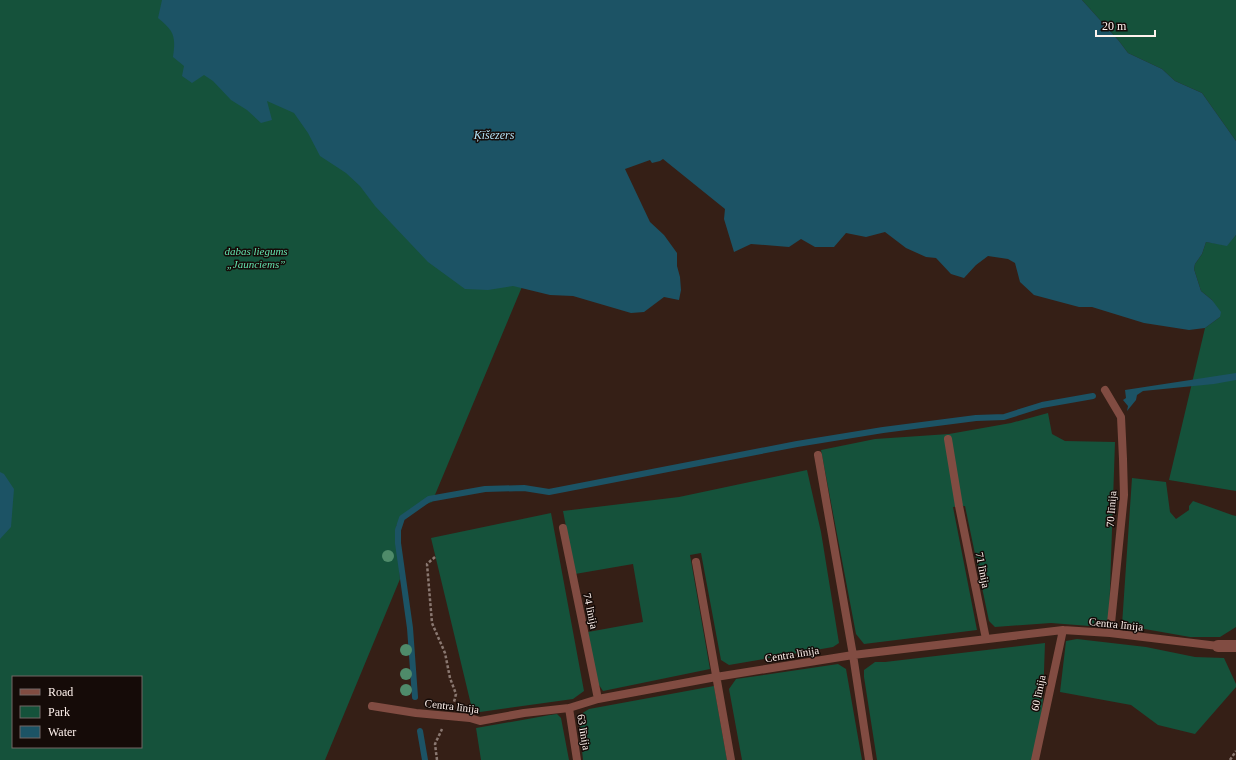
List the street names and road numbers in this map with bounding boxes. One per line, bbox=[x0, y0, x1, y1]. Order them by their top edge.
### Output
street label: 70 līnija bbox=[1104, 490, 1118, 528]
street label: 71 līnija bbox=[974, 551, 992, 589]
street label: 74 līnija bbox=[581, 592, 601, 630]
street label: Centra līnija bbox=[1088, 615, 1144, 633]
street label: Centra līnija bbox=[764, 644, 820, 664]
street label: 60 līnija bbox=[1028, 674, 1048, 712]
street label: Centra līnija bbox=[424, 697, 480, 715]
street label: 63 līnija bbox=[575, 713, 593, 751]

